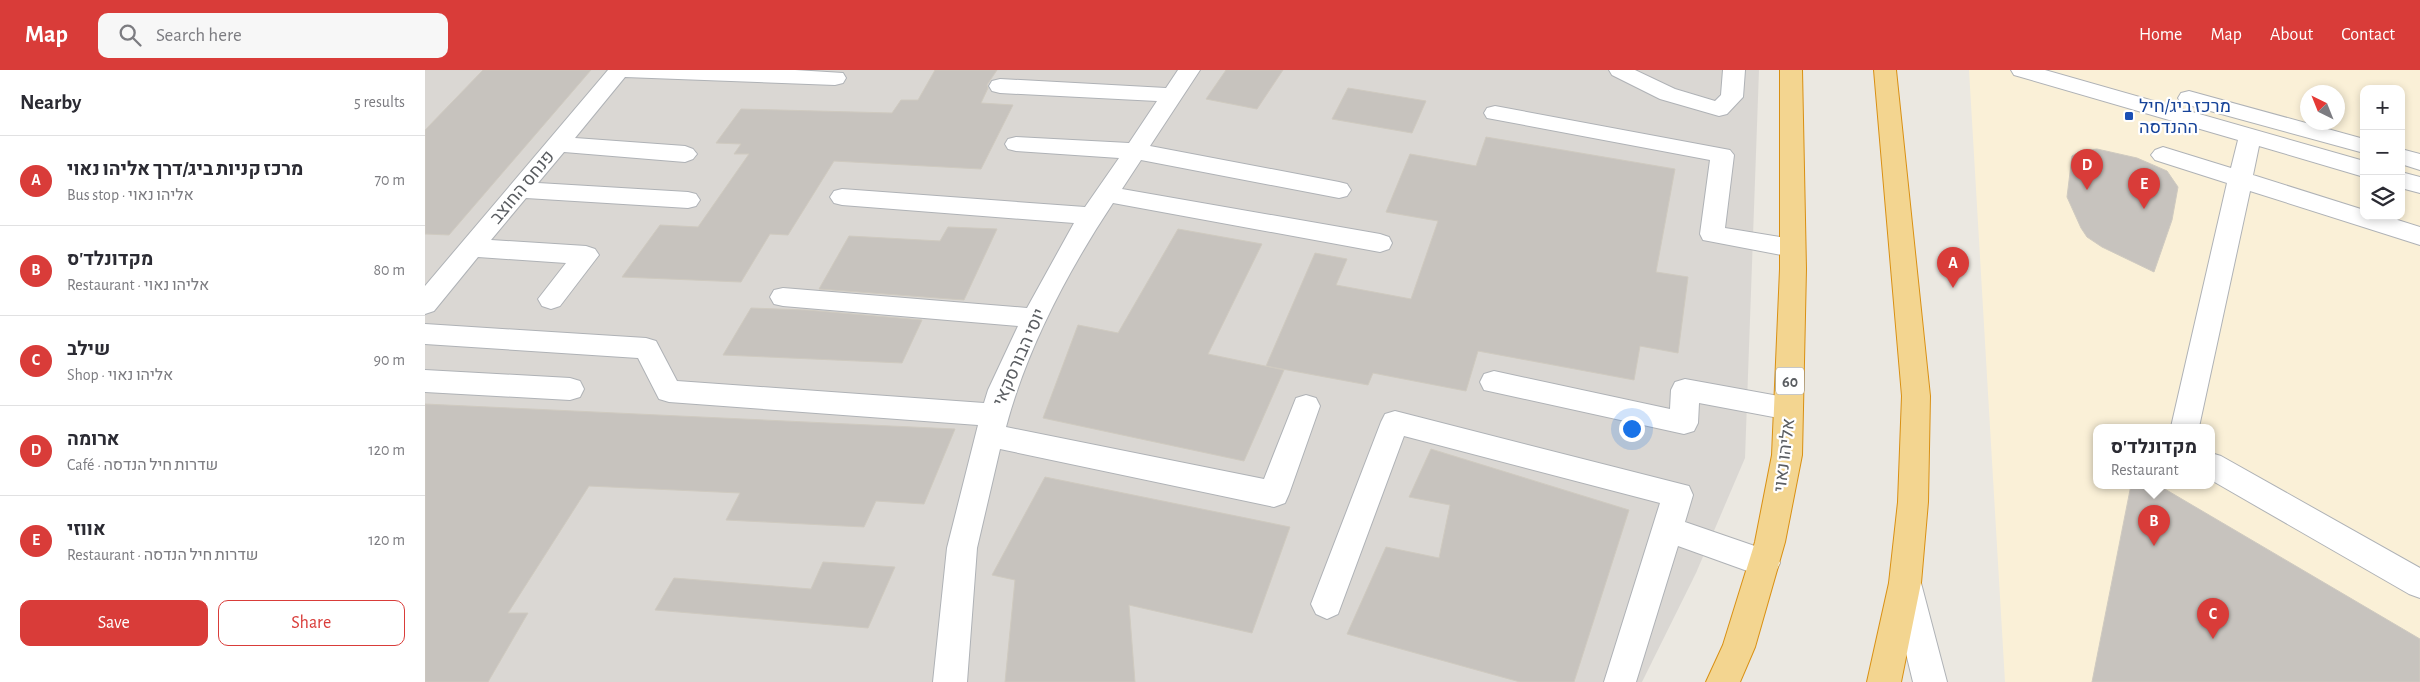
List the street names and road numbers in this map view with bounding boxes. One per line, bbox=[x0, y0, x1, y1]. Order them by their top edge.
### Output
street label: פנחס החוצב bbox=[487, 148, 558, 228]
street label: יוסי הבורסקאי bbox=[990, 306, 1049, 409]
road number: 60 bbox=[1776, 368, 1804, 394]
street label: אליהו נאוי bbox=[1772, 417, 1798, 493]

